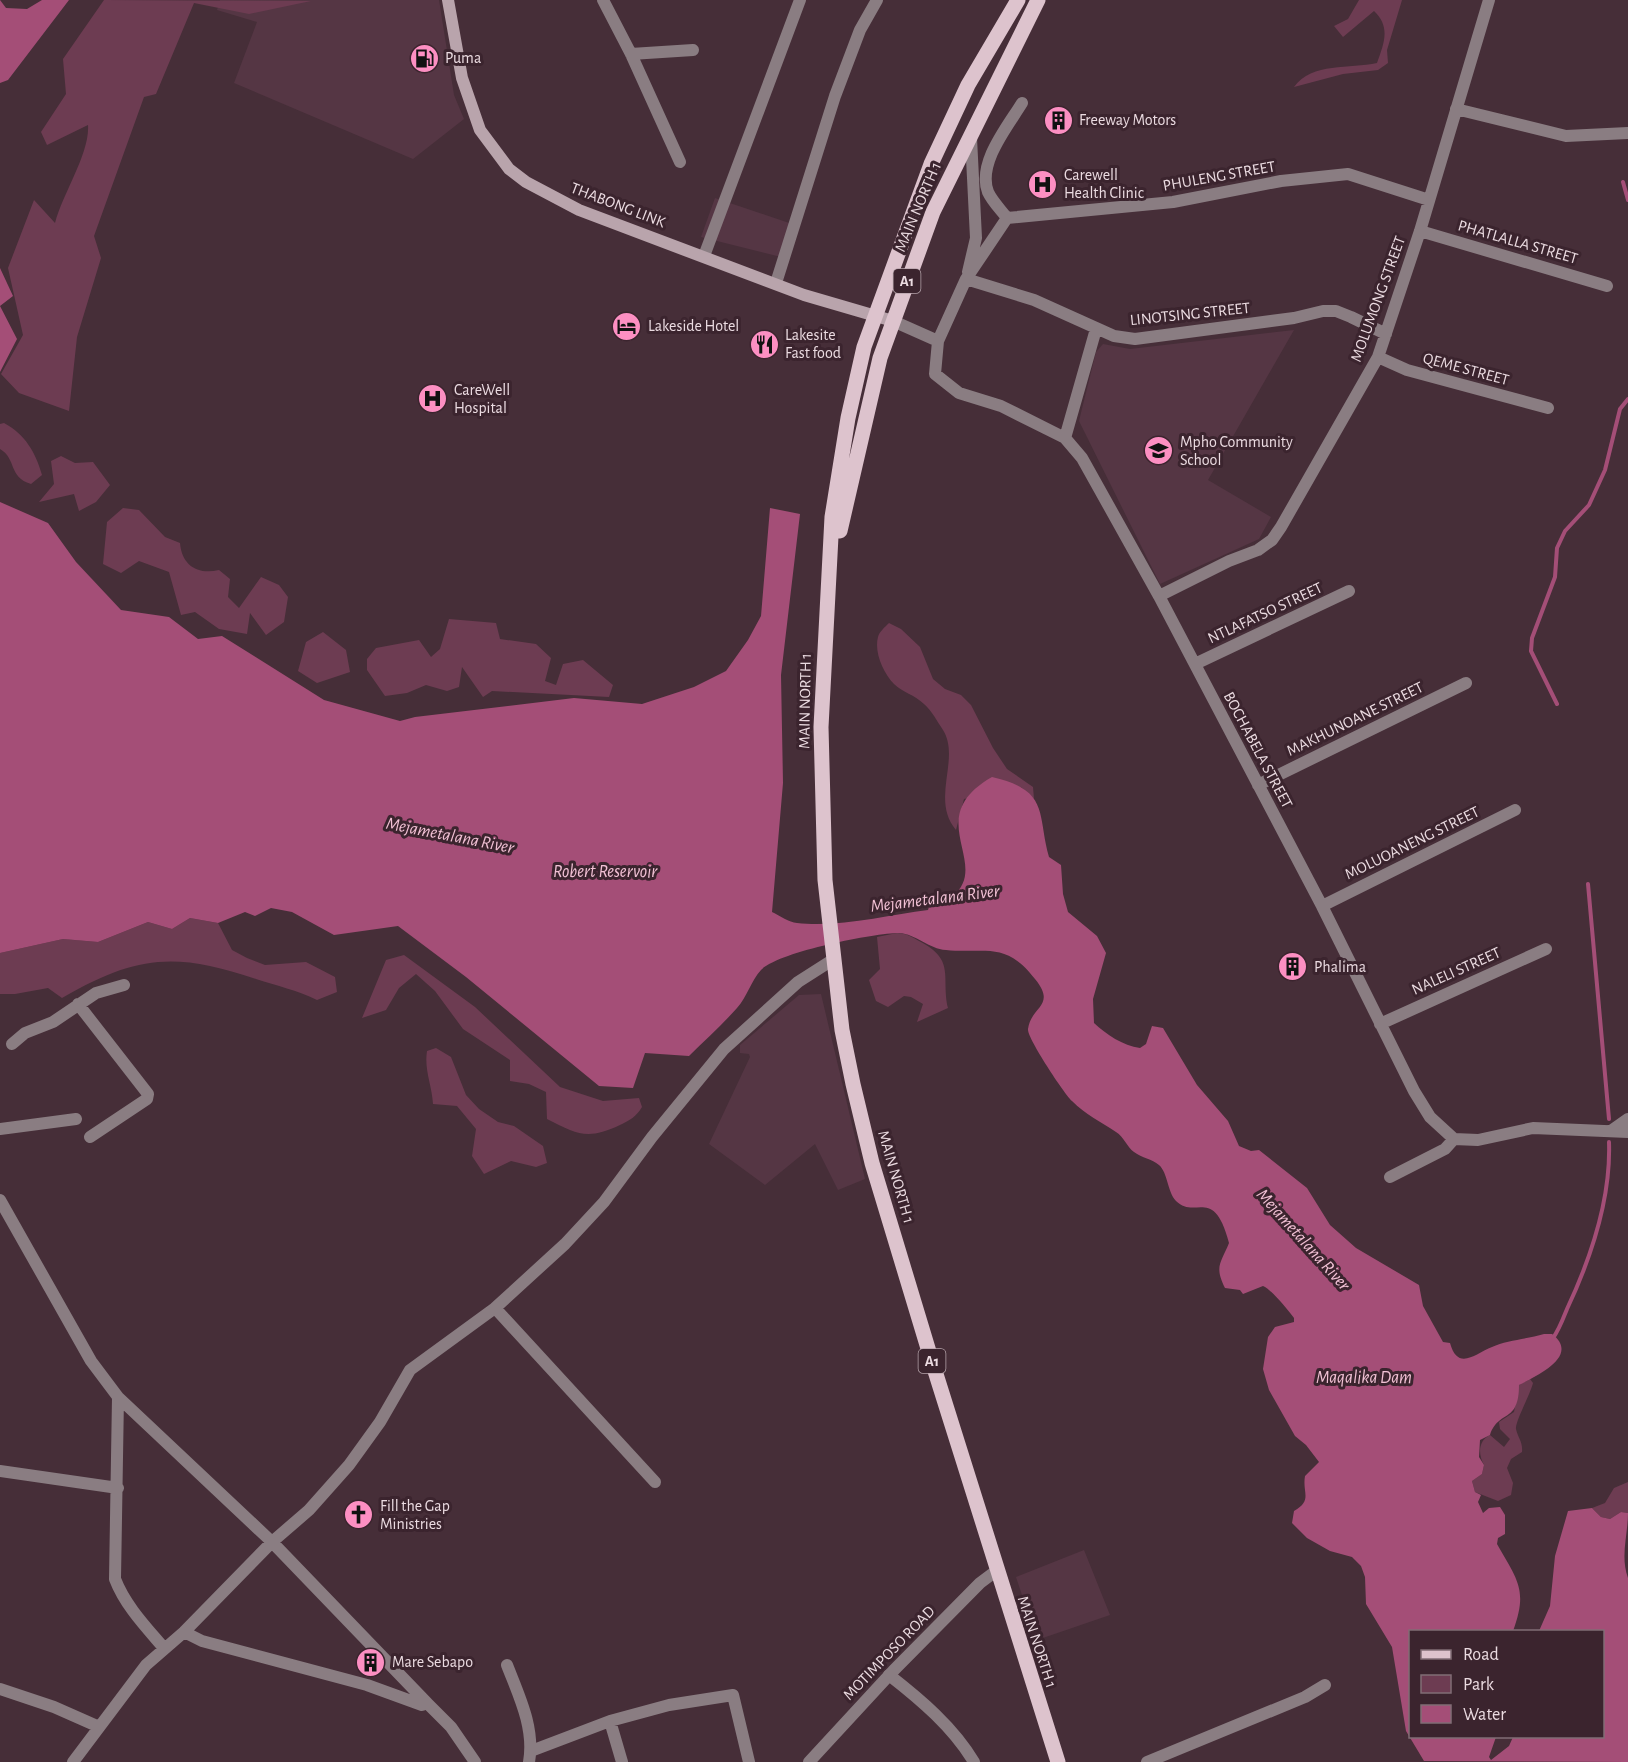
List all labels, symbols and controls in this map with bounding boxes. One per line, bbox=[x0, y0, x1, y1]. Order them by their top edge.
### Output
fuel station icon: Puma bbox=[408, 42, 440, 74]
place label: Puma bbox=[445, 50, 481, 66]
building icon: Freeway Motors bbox=[1042, 104, 1074, 136]
place label: Freeway Motors bbox=[1079, 112, 1176, 129]
street label: PHULENG STREET bbox=[1162, 158, 1277, 194]
street label: MAIN NORTH 1 bbox=[892, 160, 944, 254]
place label: Carewell Health Clinic bbox=[1064, 167, 1144, 201]
hospital icon: Carewell Health Clinic bbox=[1027, 168, 1059, 200]
street label: THABONG LINK bbox=[568, 180, 668, 231]
street label: PHATLALLA STREET bbox=[1456, 217, 1580, 267]
street label: MOLUMONG STREET bbox=[1348, 234, 1408, 364]
road number: A1 bbox=[894, 269, 920, 293]
street label: LINOTSING STREET bbox=[1129, 300, 1251, 328]
hotel icon: Lakeside Hotel bbox=[611, 310, 643, 342]
place label: Lakeside Hotel bbox=[648, 318, 739, 334]
place label: Lakesite Fast food bbox=[785, 327, 841, 361]
restaurant icon: Lakesite Fast food bbox=[748, 328, 780, 360]
street label: QEME STREET bbox=[1421, 350, 1511, 389]
place label: CareWell Hospital bbox=[454, 382, 510, 416]
hospital icon: CareWell Hospital bbox=[417, 383, 449, 415]
place label: Mpho Community School bbox=[1180, 434, 1293, 468]
school or university icon: Mpho Community School bbox=[1143, 435, 1175, 467]
street label: NTLAFATSO STREET bbox=[1205, 579, 1325, 647]
street label: MAIN NORTH 1 bbox=[796, 653, 814, 749]
street label: MAKHUNOANE STREET bbox=[1284, 679, 1426, 759]
street label: BOCHABELA STREET bbox=[1221, 689, 1296, 811]
street label: MOLUOANENG STREET bbox=[1342, 803, 1482, 883]
water label: Mejametalana River bbox=[385, 815, 517, 857]
water label: Robert Reservoir bbox=[553, 863, 658, 881]
water label: Mejametalana River bbox=[869, 882, 1002, 916]
street label: NALELI STREET bbox=[1409, 944, 1503, 998]
building icon: Phalima bbox=[1277, 951, 1309, 983]
place label: Phalima bbox=[1314, 959, 1366, 975]
street label: MAIN NORTH 1 bbox=[875, 1129, 917, 1225]
water label: Mejametalana River bbox=[1253, 1186, 1354, 1295]
road number: A1 bbox=[918, 1349, 946, 1373]
water label: Maqalika Dam bbox=[1316, 1369, 1412, 1387]
place label: Fill the Gap Ministries bbox=[380, 1498, 450, 1532]
church icon: Fill the Gap Ministries bbox=[343, 1499, 375, 1531]
street label: MAIN NORTH 1 bbox=[1015, 1594, 1059, 1690]
street label: MOTIMPOSO ROAD bbox=[840, 1603, 938, 1703]
legend bbox=[1409, 1630, 1604, 1738]
building icon: Mare Sebapo bbox=[355, 1646, 387, 1678]
text: Road bbox=[1463, 1646, 1499, 1664]
place label: Mare Sebapo bbox=[392, 1654, 473, 1670]
text: Park bbox=[1463, 1676, 1495, 1694]
text: Water bbox=[1463, 1706, 1506, 1724]

